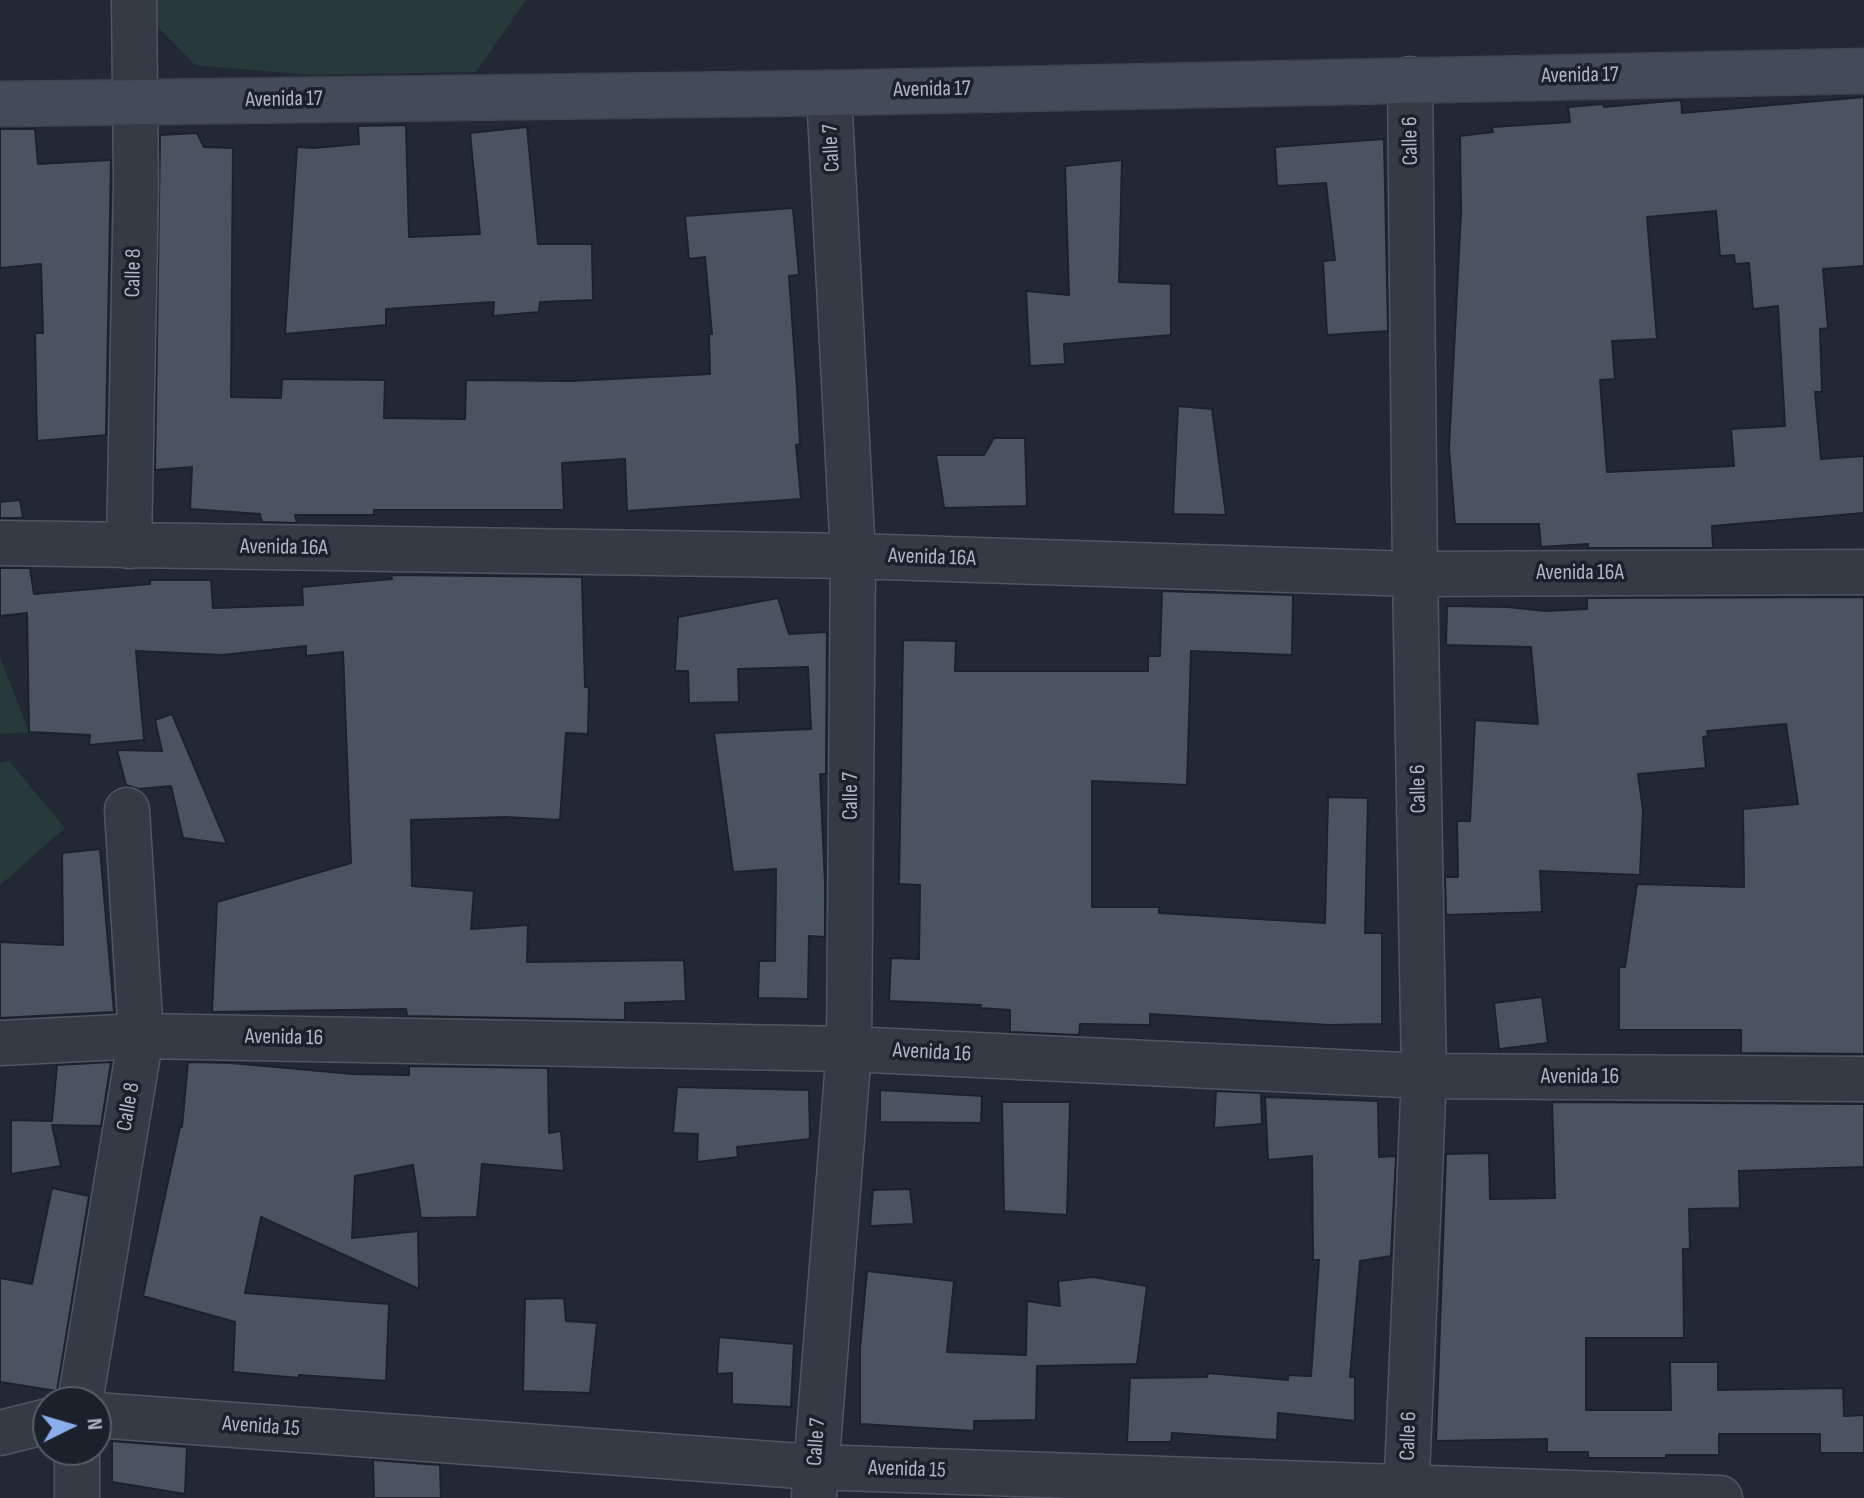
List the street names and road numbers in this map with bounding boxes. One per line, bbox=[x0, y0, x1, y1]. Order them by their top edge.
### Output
street label: Avenida 17 bbox=[1541, 62, 1619, 90]
street label: Avenida 17 bbox=[893, 76, 971, 104]
street label: Avenida 17 bbox=[245, 86, 323, 114]
street label: Calle 6 bbox=[1397, 116, 1425, 166]
street label: Calle 7 bbox=[818, 123, 846, 173]
street label: Calle 8 bbox=[120, 248, 148, 298]
street label: Avenida 16A bbox=[240, 534, 328, 562]
street label: Avenida 16A bbox=[888, 543, 976, 573]
street label: Avenida 16A bbox=[1536, 560, 1624, 586]
street label: Calle 6 bbox=[1405, 764, 1433, 814]
street label: Calle 7 bbox=[838, 772, 864, 820]
street label: Avenida 16 bbox=[245, 1024, 323, 1052]
street label: Avenida 16 bbox=[892, 1038, 972, 1068]
street label: Avenida 16 bbox=[1541, 1064, 1619, 1090]
street label: Calle 8 bbox=[112, 1081, 146, 1133]
street label: Avenida 15 bbox=[221, 1411, 301, 1443]
street label: Calle 6 bbox=[1395, 1411, 1423, 1461]
street label: Calle 7 bbox=[802, 1417, 832, 1467]
street label: Avenida 15 bbox=[868, 1455, 946, 1485]

